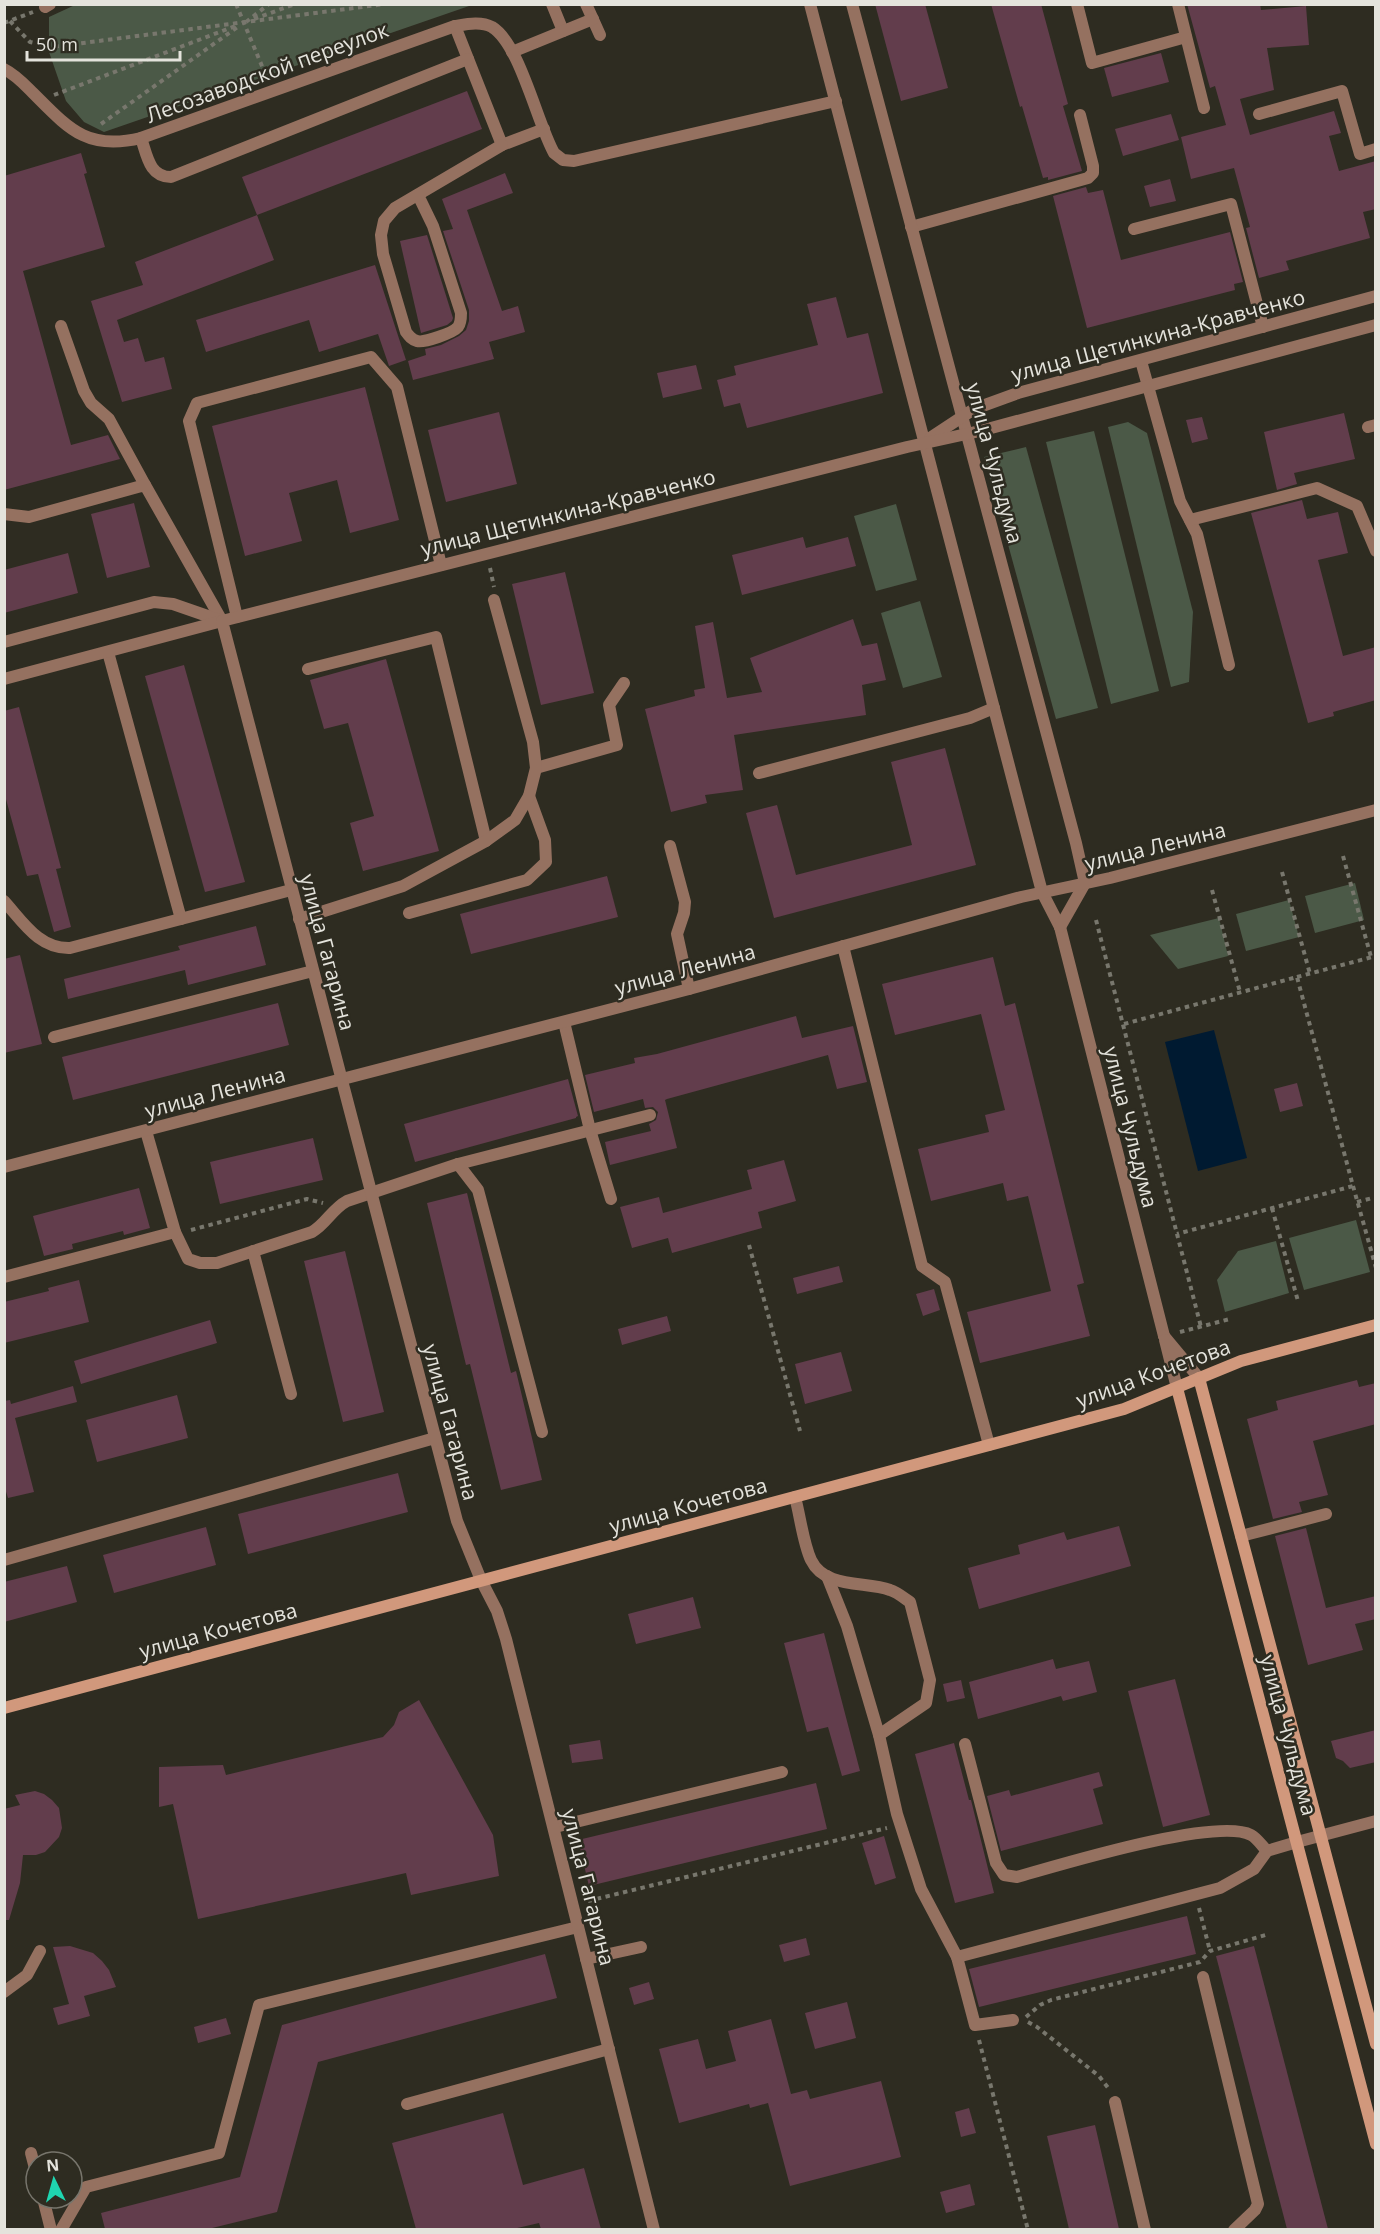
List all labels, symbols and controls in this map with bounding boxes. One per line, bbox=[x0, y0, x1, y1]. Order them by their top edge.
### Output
street label: Лесозаводской переулок bbox=[142, 15, 392, 129]
scale bar bbox=[27, 24, 180, 62]
text: 50 m bbox=[36, 32, 78, 56]
street label: улица Щетинкина-Кравченко bbox=[1008, 282, 1308, 388]
street label: улица Чульдума bbox=[960, 380, 1030, 546]
street label: улица Щетинкина-Кравченко bbox=[418, 462, 718, 562]
street label: улица Ленина bbox=[1082, 815, 1228, 877]
street label: улица Гагарина bbox=[294, 871, 362, 1033]
street label: улица Ленина bbox=[612, 937, 758, 1001]
street label: улица Чульдума bbox=[1097, 1043, 1165, 1211]
street label: улица Ленина bbox=[142, 1060, 288, 1124]
street label: улица Кочетова bbox=[1072, 1332, 1234, 1414]
street label: улица Гагарина bbox=[417, 1341, 485, 1503]
street label: улица Кочетова bbox=[606, 1470, 770, 1540]
street label: улица Кочетова bbox=[136, 1595, 300, 1665]
street label: улица Чульдума bbox=[1254, 1652, 1324, 1818]
street label: улица Гагарина bbox=[556, 1806, 622, 1968]
north arrow bbox=[24, 2150, 84, 2210]
text: N bbox=[45, 2154, 60, 2177]

